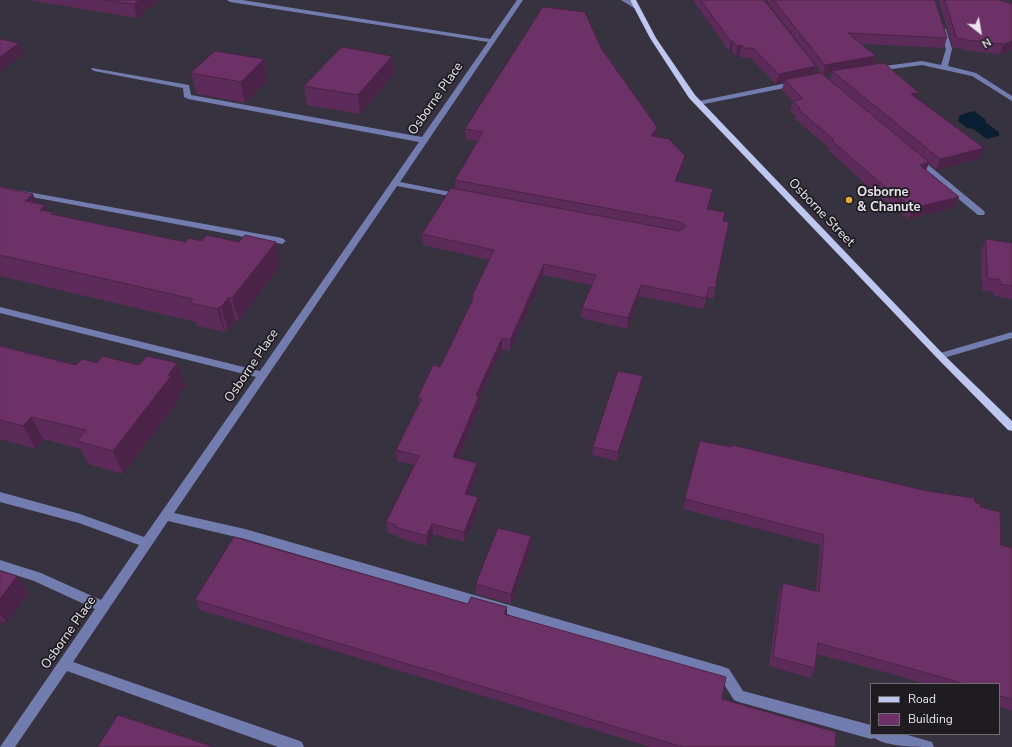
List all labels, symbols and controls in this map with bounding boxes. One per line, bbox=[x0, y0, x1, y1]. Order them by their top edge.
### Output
north arrow bbox=[960, 12, 1000, 52]
text: N bbox=[979, 34, 994, 51]
street label: Osborne Place bbox=[405, 60, 467, 138]
street label: Osborne Street bbox=[785, 176, 857, 250]
place label: Osborne & Chanute bbox=[857, 185, 921, 216]
marker: Osborne & Chanute bbox=[844, 195, 854, 205]
street label: Osborne Place bbox=[222, 326, 282, 406]
street label: Osborne Place bbox=[38, 594, 100, 672]
legend bbox=[870, 683, 1000, 735]
text: Road bbox=[908, 691, 936, 707]
text: Building bbox=[908, 711, 953, 727]

